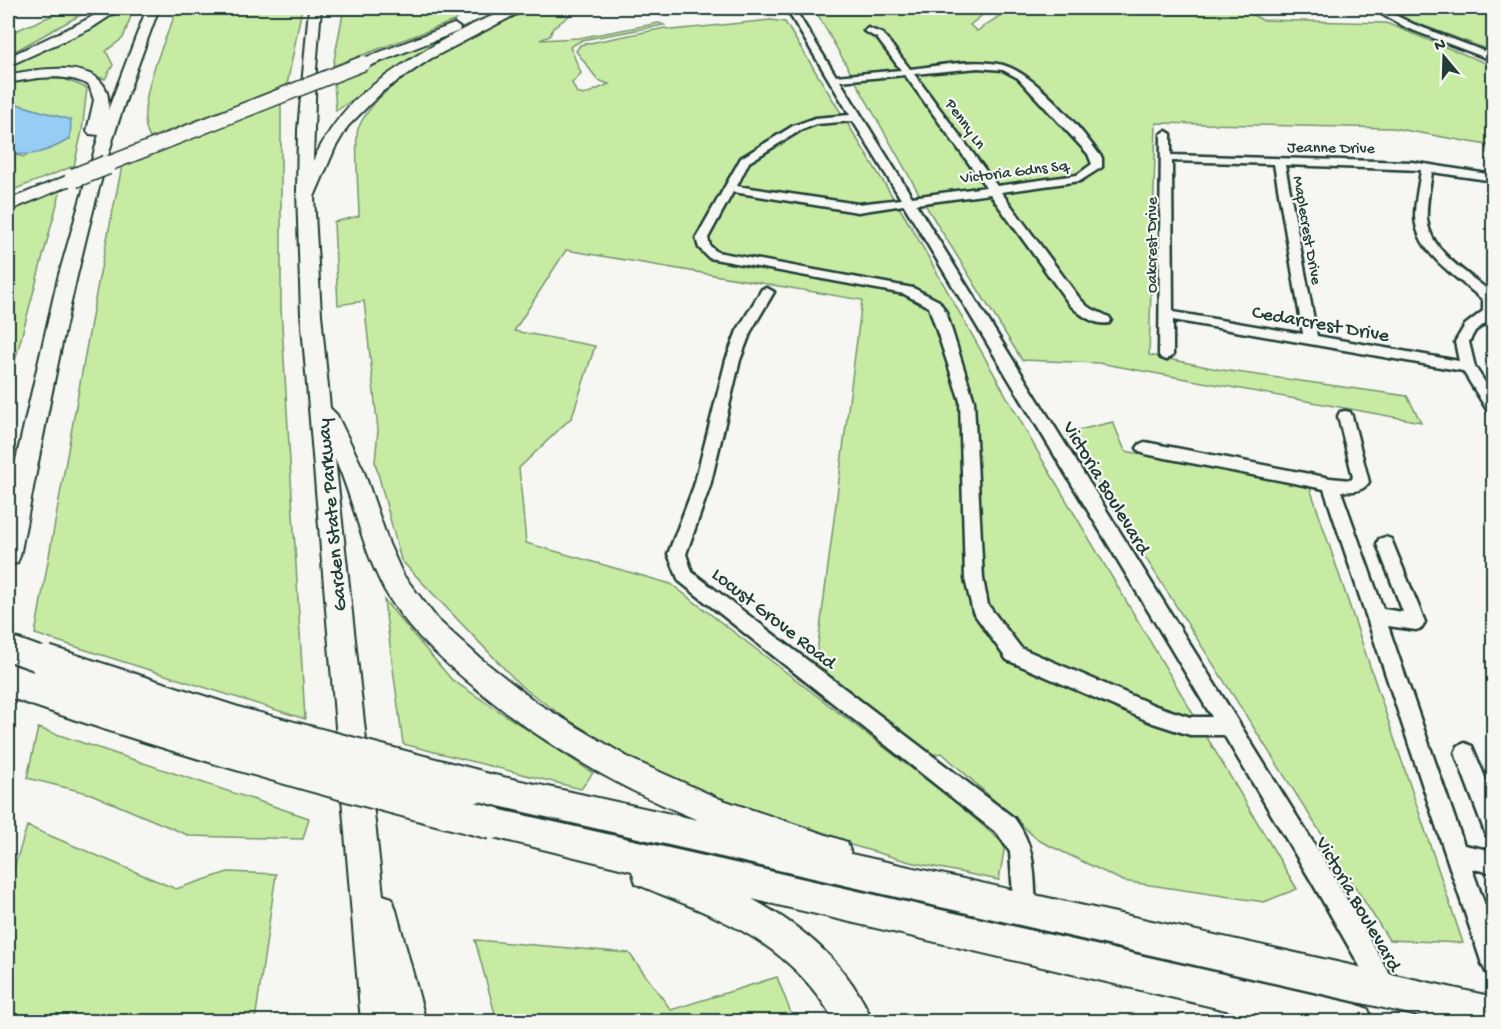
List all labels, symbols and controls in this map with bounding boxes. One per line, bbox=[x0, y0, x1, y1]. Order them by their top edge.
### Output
north arrow bbox=[1414, 27, 1474, 87]
text: N bbox=[1432, 35, 1449, 57]
street label: Penny Ln bbox=[939, 95, 989, 154]
street label: Jeanne Drive bbox=[1287, 139, 1376, 160]
street label: Victoria Gdns Sq bbox=[959, 157, 1072, 190]
street label: Maplecrest Drive bbox=[1287, 175, 1325, 287]
street label: Oakcrest Drive bbox=[1144, 196, 1163, 293]
street label: Cedarcrest Drive bbox=[1250, 302, 1392, 349]
street label: Garden State Parkway bbox=[314, 417, 353, 612]
street label: Victoria Boulevard bbox=[1056, 417, 1155, 562]
street label: Locust Grove Road bbox=[706, 564, 842, 677]
street label: Victoria Boulevard bbox=[1309, 833, 1406, 978]

